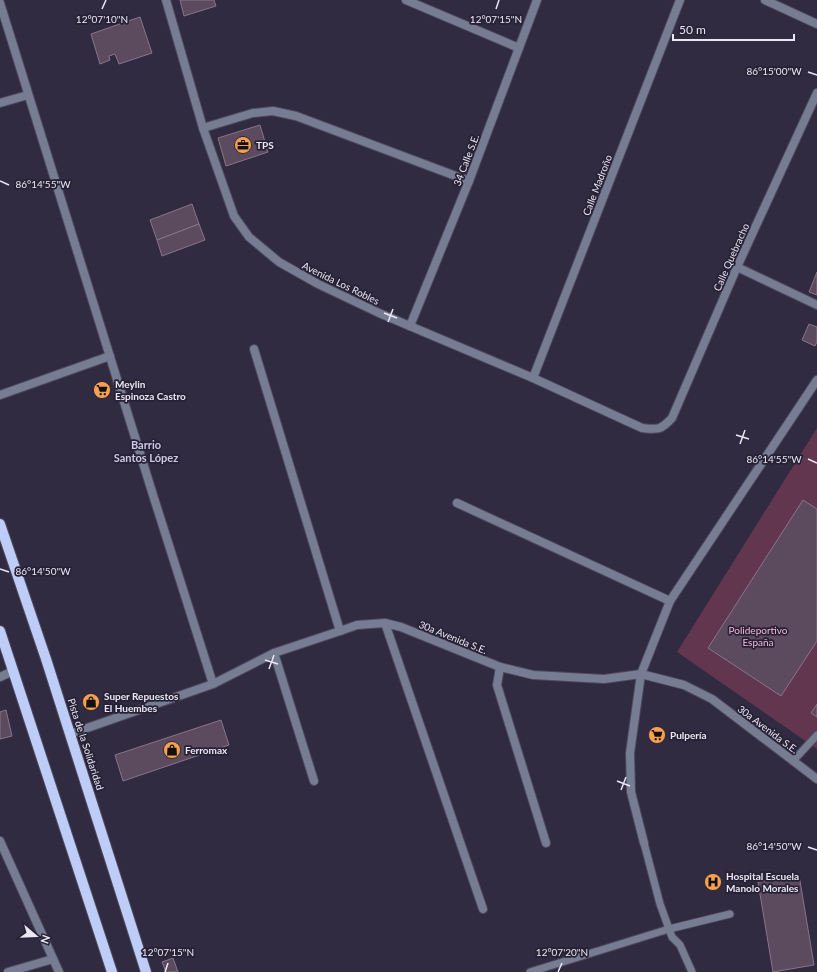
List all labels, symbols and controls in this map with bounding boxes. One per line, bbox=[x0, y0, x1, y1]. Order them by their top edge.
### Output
text: 12°07'10"N bbox=[76, 13, 128, 25]
text: 12°07'15"N bbox=[470, 13, 522, 25]
scale bar bbox=[673, 16, 794, 42]
text: 50 m bbox=[679, 22, 706, 37]
text: 86°15'00"W bbox=[746, 65, 802, 77]
street label: 34 Calle S.E. bbox=[451, 133, 481, 187]
office icon: TPS bbox=[233, 135, 253, 155]
place label: TPS bbox=[256, 139, 274, 151]
street label: Calle Madroño bbox=[580, 153, 614, 217]
text: 86°14'55"W bbox=[15, 178, 71, 190]
street label: Calle Quebracho bbox=[711, 221, 751, 293]
street label: Avenida Los Robles bbox=[300, 259, 382, 307]
place label: Meylin Espinoza Castro bbox=[115, 378, 186, 402]
supermarket icon: Meylin Espinoza Castro bbox=[92, 380, 112, 400]
district label: Barrio Santos López bbox=[114, 438, 178, 464]
text: 86°14'55"W bbox=[746, 453, 802, 465]
text: 86°14'50"W bbox=[15, 565, 71, 577]
street label: 30a Avenida S.E. bbox=[417, 618, 489, 656]
park label: Polideportivo España bbox=[729, 624, 788, 648]
place label: Super Repuestos El Huembes bbox=[104, 690, 179, 714]
shop icon: Super Repuestos El Huembes bbox=[81, 692, 101, 712]
street label: Pista de la Solidaridad bbox=[65, 697, 107, 791]
street label: 30a Avenida S.E. bbox=[735, 702, 801, 756]
supermarket icon: Pulpería bbox=[647, 725, 667, 745]
place label: Pulpería bbox=[670, 729, 707, 741]
shop icon: Ferromax bbox=[162, 740, 182, 760]
place label: Ferromax bbox=[185, 744, 228, 756]
text: 86°14'50"W bbox=[746, 840, 802, 852]
place label: Hospital Escuela Manolo Morales bbox=[726, 870, 799, 894]
hospital icon: Hospital Escuela Manolo Morales bbox=[703, 872, 723, 892]
north arrow bbox=[16, 916, 56, 956]
text: N bbox=[38, 933, 53, 946]
text: 12°07'15"N bbox=[142, 946, 194, 958]
text: 12°07'20"N bbox=[536, 946, 588, 958]

